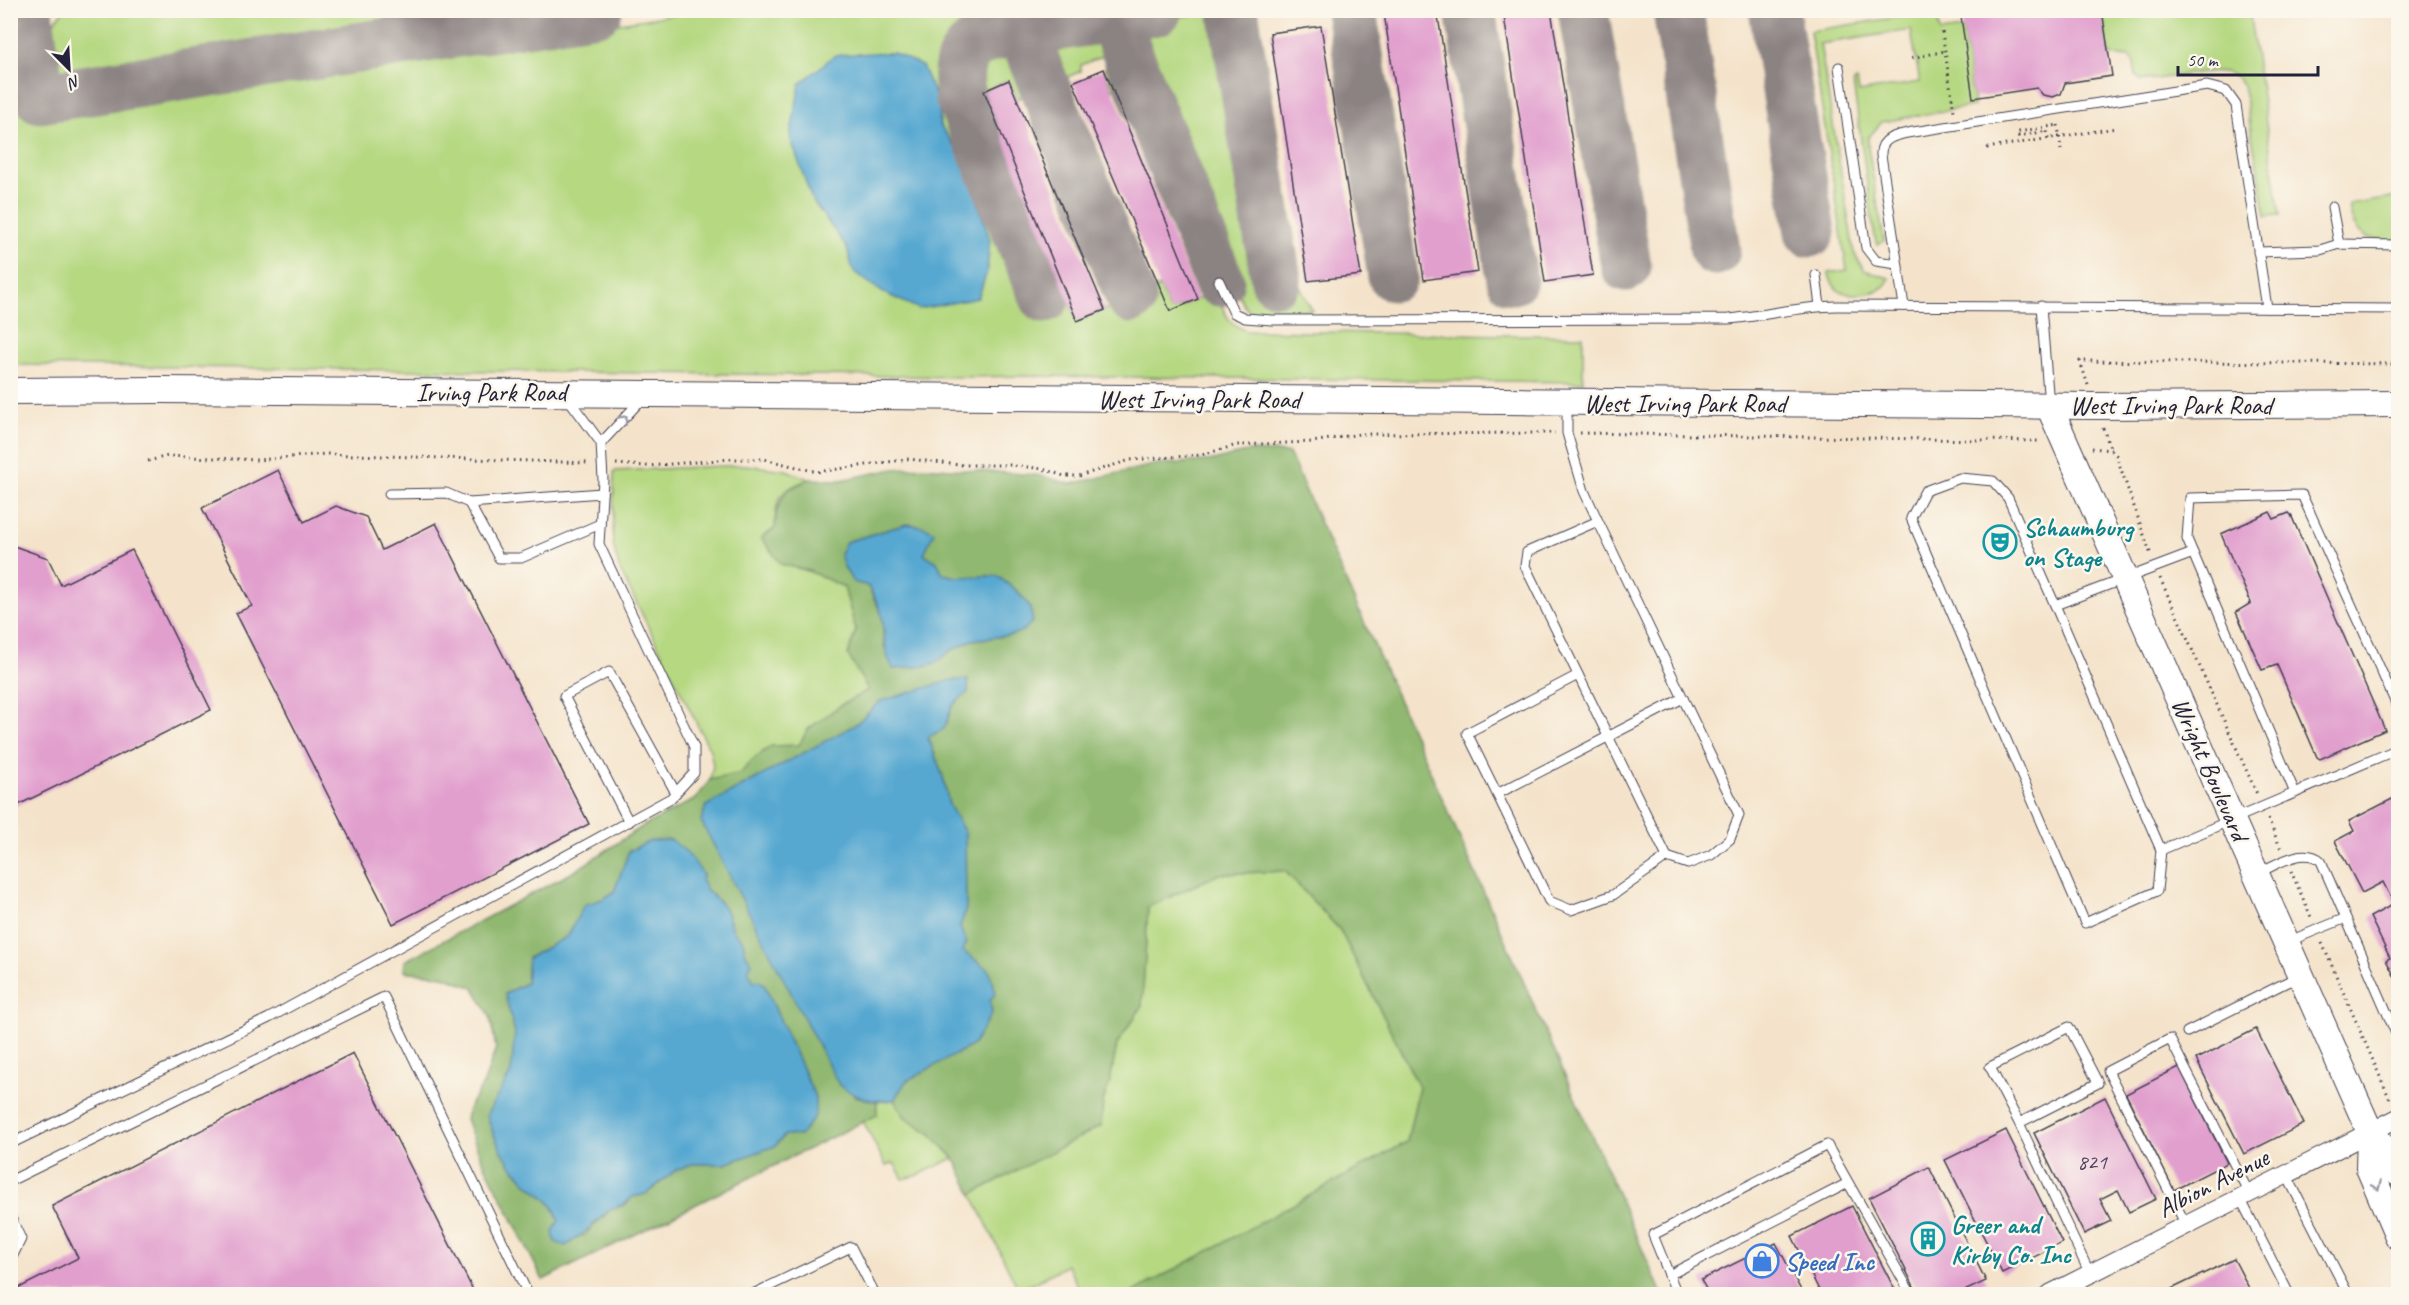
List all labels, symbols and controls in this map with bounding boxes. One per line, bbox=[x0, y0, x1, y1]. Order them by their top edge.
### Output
north arrow bbox=[39, 39, 99, 99]
scale bar bbox=[2178, 39, 2318, 77]
text: 50 m bbox=[2187, 49, 2220, 71]
text: N bbox=[63, 71, 83, 94]
street label: Irving Park Road bbox=[416, 376, 570, 409]
street label: West Irving Park Road bbox=[1098, 383, 1304, 416]
street label: West Irving Park Road bbox=[1584, 387, 1790, 420]
street label: West Irving Park Road bbox=[2070, 389, 2276, 422]
one-way arrow bbox=[617, 415, 628, 425]
place label: Schaumburg on Stage bbox=[2023, 511, 2135, 574]
theatre icon: Schaumburg on Stage bbox=[1982, 524, 2018, 560]
street label: Wright Boulevard bbox=[2164, 693, 2258, 849]
street label: Albion Avenue bbox=[2152, 1140, 2276, 1225]
house number: 821 bbox=[2077, 1148, 2108, 1176]
one-way arrow bbox=[2370, 1179, 2382, 1190]
place label: Greer and Kirby Co. Inc bbox=[1951, 1208, 2073, 1271]
building icon: Greer and Kirby Co. Inc bbox=[1910, 1221, 1946, 1257]
shop icon: Speed Inc bbox=[1744, 1243, 1780, 1279]
place label: Speed Inc bbox=[1785, 1245, 1875, 1278]

